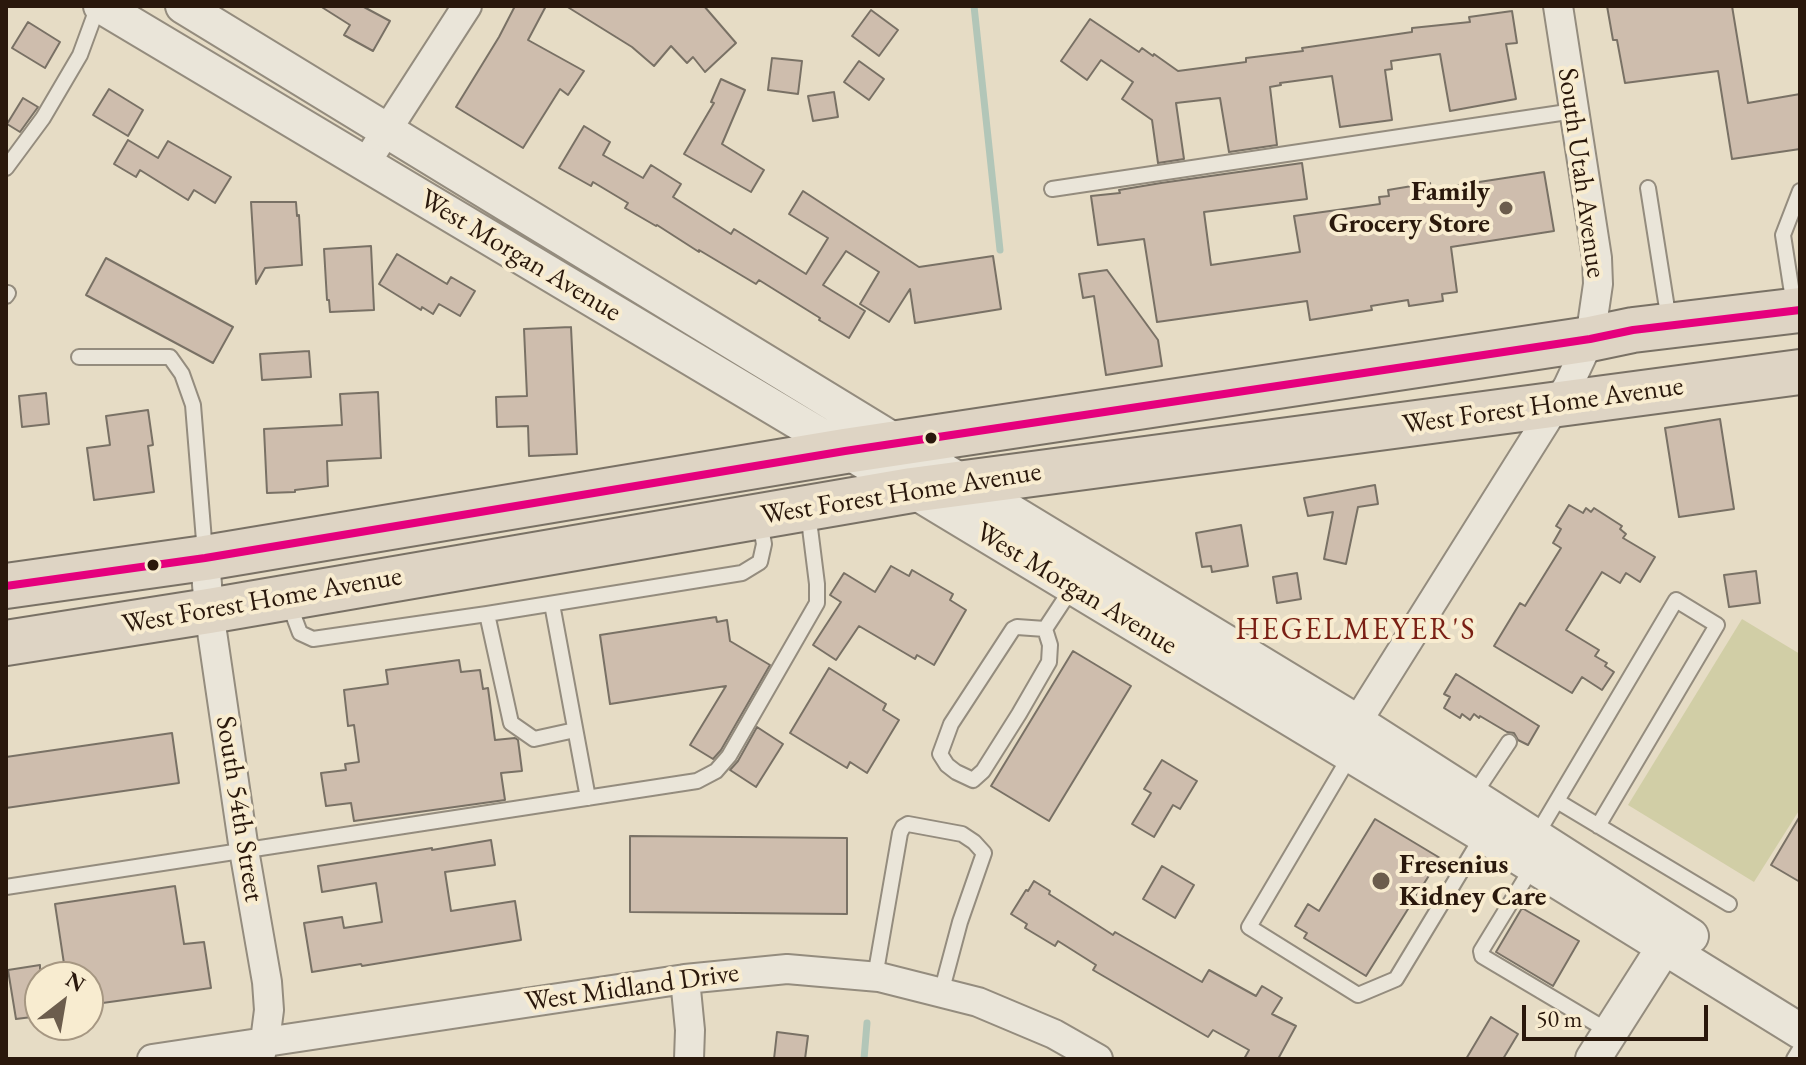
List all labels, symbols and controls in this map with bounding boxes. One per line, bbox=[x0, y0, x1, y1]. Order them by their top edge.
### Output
street label: South Utah Avenue bbox=[1550, 66, 1612, 280]
place label: Family Grocery Store bbox=[1329, 175, 1490, 241]
street label: West Morgan Avenue bbox=[413, 183, 627, 329]
marker: Family Grocery Store bbox=[1497, 199, 1515, 217]
street label: West Forest Home Avenue bbox=[1400, 370, 1686, 442]
unlabelled marker bbox=[923, 430, 939, 446]
street label: West Forest Home Avenue bbox=[758, 455, 1044, 533]
street label: West Morgan Avenue bbox=[969, 516, 1183, 662]
unlabelled marker bbox=[145, 557, 161, 573]
street label: West Forest Home Avenue bbox=[120, 560, 404, 642]
district label: HEGELMEYER'S bbox=[1235, 613, 1477, 649]
street label: South 54th Street bbox=[208, 714, 270, 904]
place label: Fresenius Kidney Care bbox=[1399, 848, 1546, 914]
marker: Fresenius Kidney Care bbox=[1370, 870, 1392, 892]
street label: West Midland Drive bbox=[523, 956, 741, 1020]
north arrow bbox=[24, 961, 104, 1041]
text: N bbox=[60, 965, 91, 999]
scale bar bbox=[1526, 989, 1712, 1039]
text: 50 m bbox=[1536, 1003, 1583, 1034]

